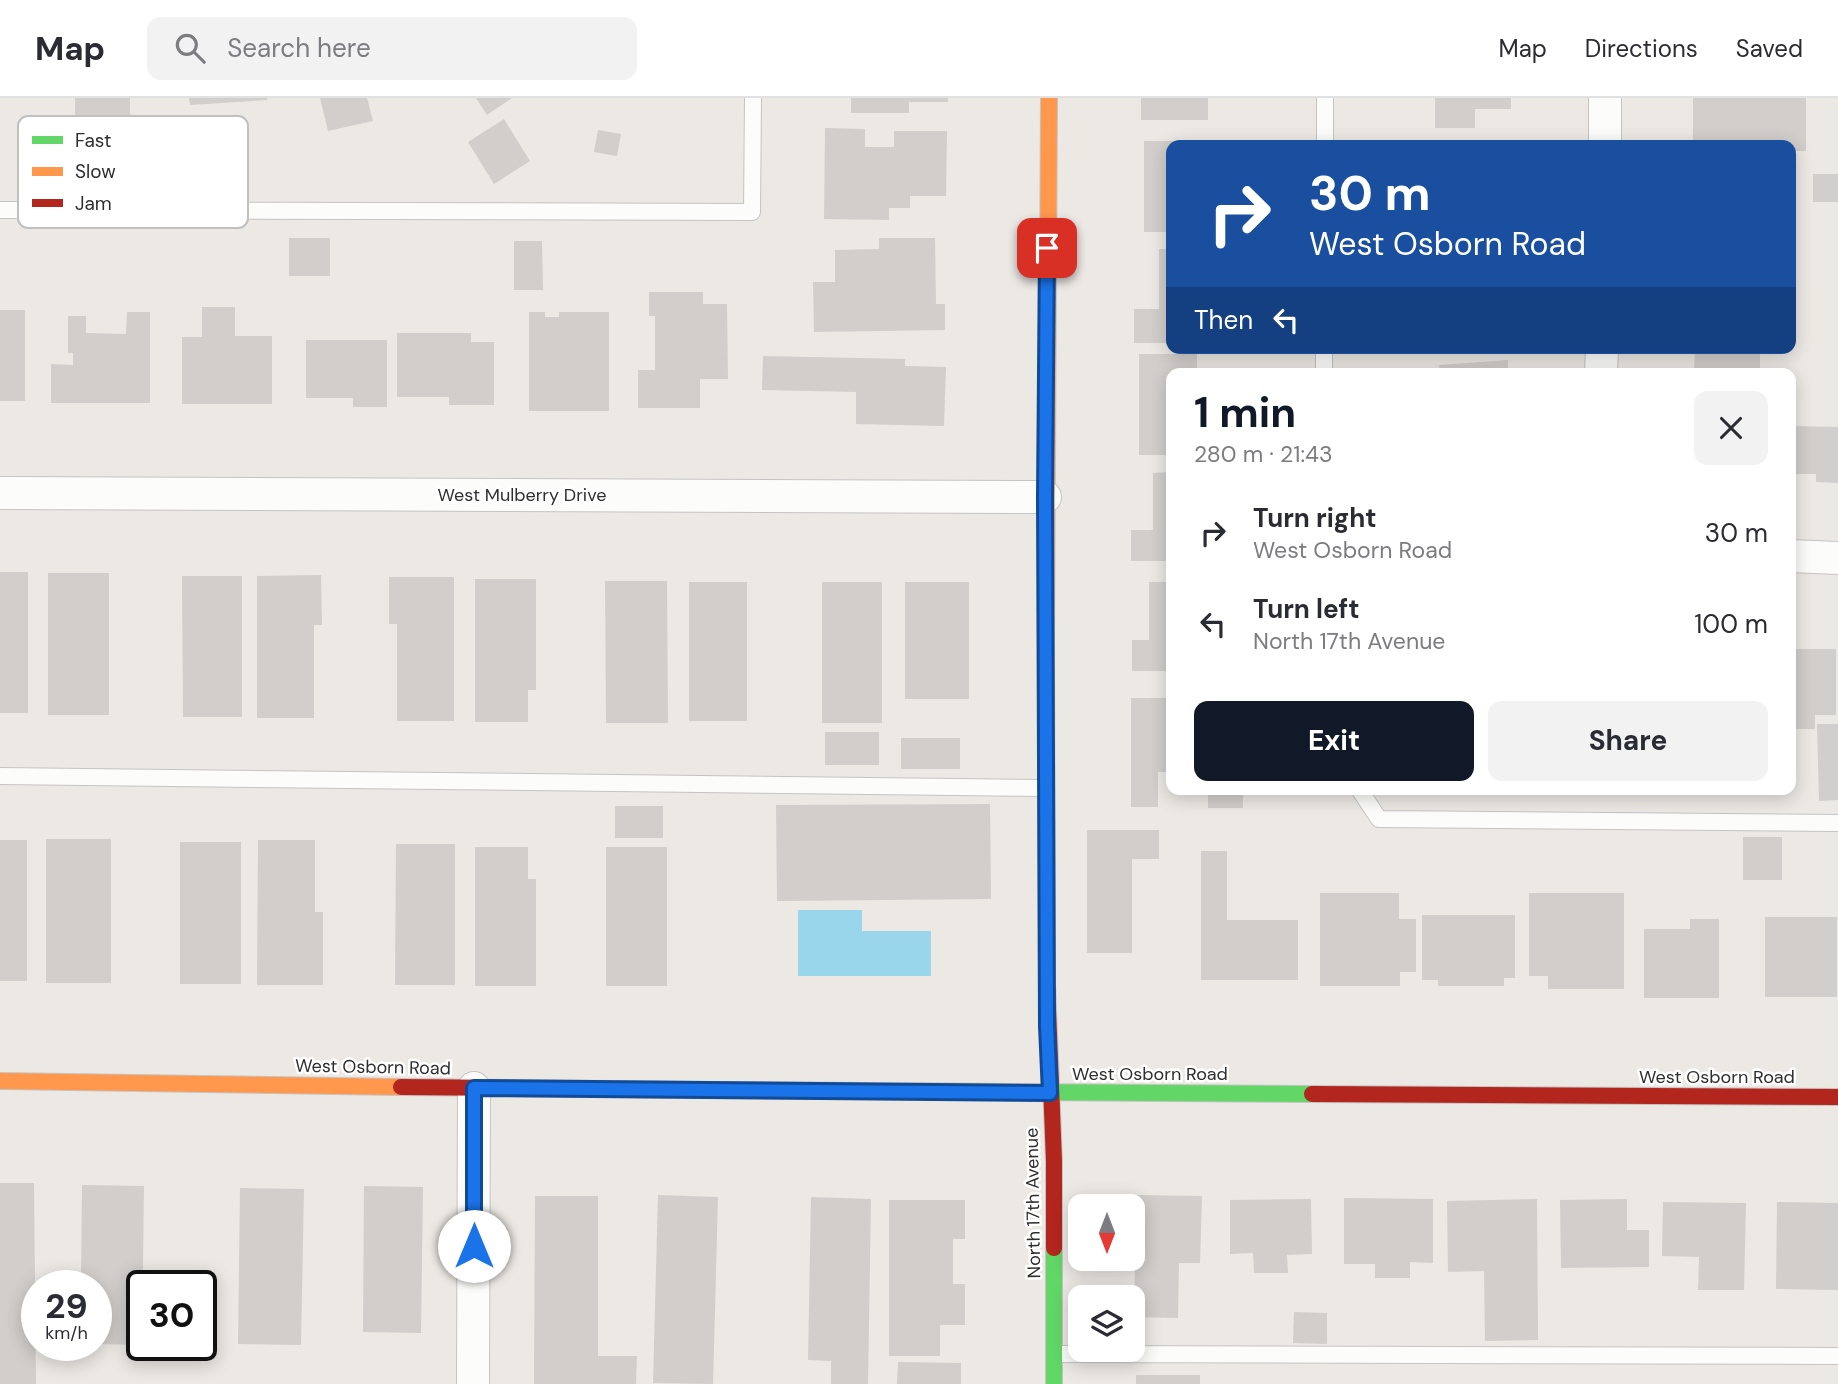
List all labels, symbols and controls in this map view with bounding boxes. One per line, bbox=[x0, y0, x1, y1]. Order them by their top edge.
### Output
search box bbox=[147, 17, 637, 80]
text: Map bbox=[35, 27, 105, 70]
icon: search bbox=[171, 29, 209, 67]
text: Search here bbox=[227, 31, 371, 65]
text: Map bbox=[1499, 33, 1547, 64]
text: Directions bbox=[1585, 33, 1698, 64]
text: Saved bbox=[1736, 33, 1803, 64]
legend bbox=[18, 116, 248, 228]
text: Fast bbox=[75, 128, 111, 153]
text: Slow bbox=[75, 159, 116, 184]
text: 30 m bbox=[1309, 161, 1431, 225]
icon: right bbox=[1194, 168, 1285, 259]
text: Jam bbox=[75, 191, 112, 216]
pin bbox=[1017, 218, 1077, 278]
text: West Osborn Road bbox=[1309, 223, 1586, 265]
icon: arrive bbox=[1028, 229, 1066, 267]
icon: left bbox=[1267, 301, 1305, 339]
text: Then bbox=[1194, 303, 1253, 337]
text: 1 min bbox=[1194, 385, 1296, 440]
button: close bbox=[1694, 391, 1768, 465]
text: 280 m · 21:43 bbox=[1194, 439, 1333, 469]
street label: West Mulberry Drive bbox=[438, 483, 606, 507]
text: Turn right bbox=[1253, 501, 1377, 535]
icon: right bbox=[1194, 514, 1232, 552]
text: 30 m bbox=[1705, 516, 1768, 550]
text: West Osborn Road bbox=[1253, 535, 1452, 565]
text: Turn left bbox=[1253, 592, 1360, 626]
icon: left bbox=[1194, 605, 1232, 643]
text: 100 m bbox=[1694, 607, 1768, 641]
text: North 17th Avenue bbox=[1253, 626, 1445, 656]
button: Exit bbox=[1194, 701, 1474, 781]
button: Share bbox=[1488, 701, 1768, 781]
street label: West Osborn Road bbox=[295, 1054, 451, 1080]
street label: West Osborn Road bbox=[1072, 1062, 1228, 1086]
street label: West Osborn Road bbox=[1639, 1065, 1795, 1089]
street label: North 17th Avenue bbox=[1020, 1128, 1046, 1278]
north arrow bbox=[1068, 1194, 1144, 1270]
map controls bbox=[1068, 1194, 1145, 1362]
position arrow bbox=[437, 1209, 511, 1283]
speed limit sign: 30 bbox=[126, 1270, 217, 1361]
text: 29 bbox=[45, 1283, 88, 1329]
button: layers bbox=[1068, 1285, 1145, 1362]
text: km/h bbox=[45, 1321, 88, 1345]

